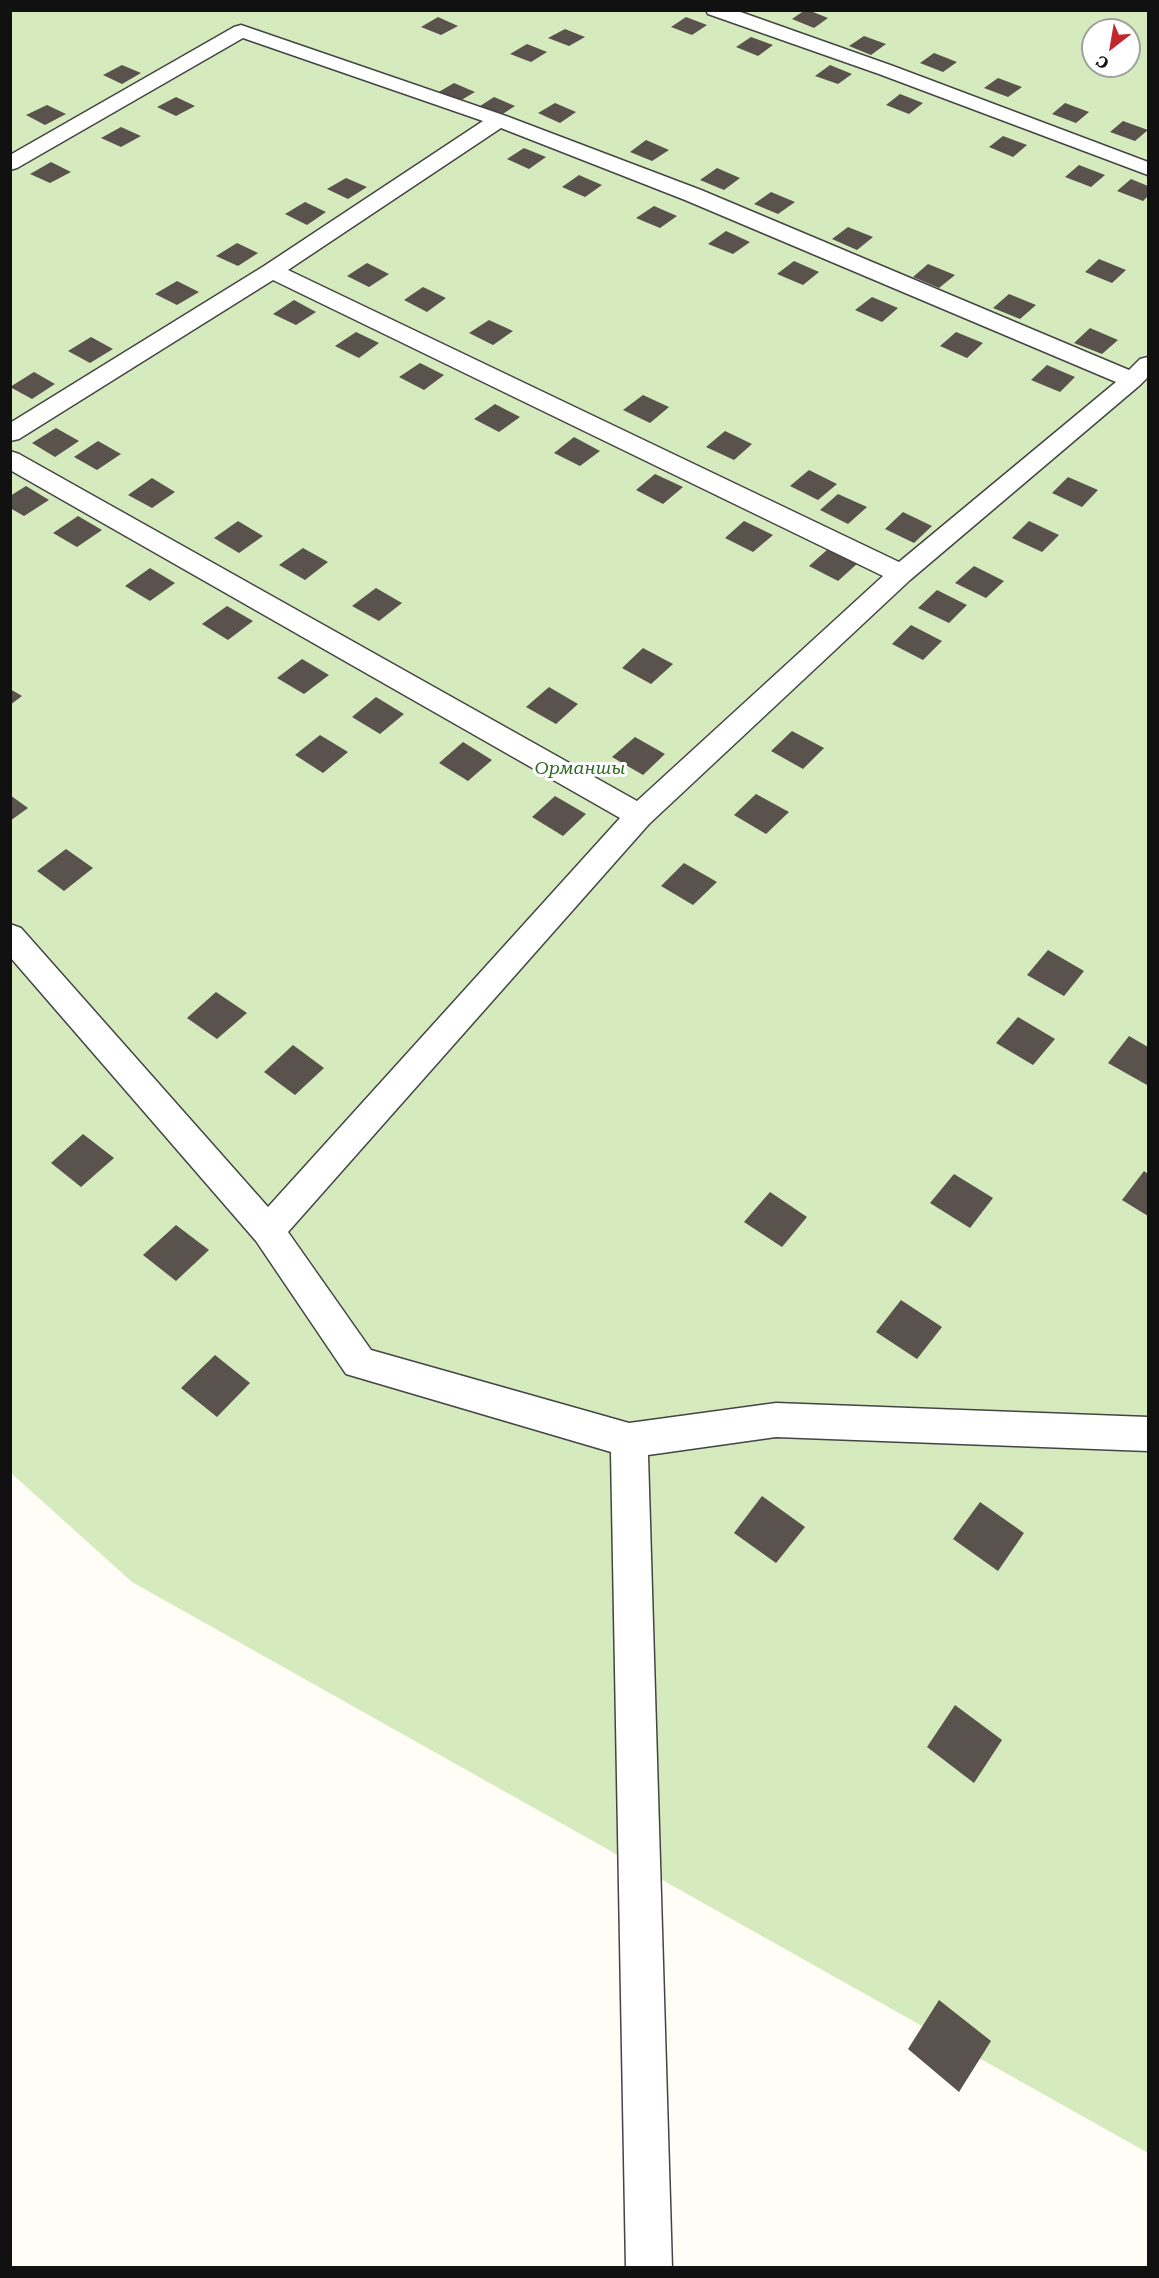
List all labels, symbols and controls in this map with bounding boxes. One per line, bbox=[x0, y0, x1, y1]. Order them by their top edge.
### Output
north arrow bbox=[1081, 18, 1141, 78]
text: С bbox=[1093, 51, 1112, 73]
park label: Орманшы bbox=[535, 758, 625, 780]

